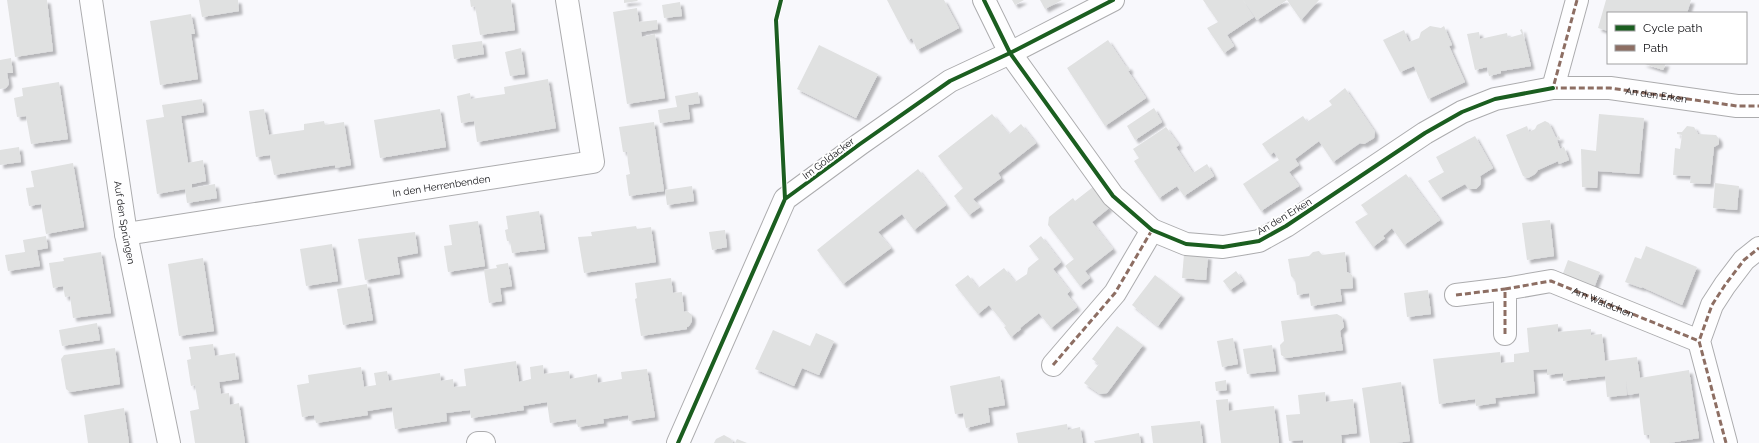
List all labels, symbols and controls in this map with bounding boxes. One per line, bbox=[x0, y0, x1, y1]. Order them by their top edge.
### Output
legend bbox=[1607, 12, 1747, 64]
text: Cycle path bbox=[1643, 21, 1702, 35]
text: Path bbox=[1643, 41, 1668, 55]
street label: An den Erken bbox=[1625, 85, 1688, 105]
street label: Im Goldacker bbox=[800, 135, 857, 181]
street label: In den Herrenbenden bbox=[392, 173, 491, 199]
street label: Auf den Sprüngen bbox=[112, 180, 137, 265]
street label: An den Erken bbox=[1255, 196, 1314, 237]
street label: Am Wäldchen bbox=[1571, 285, 1636, 320]

